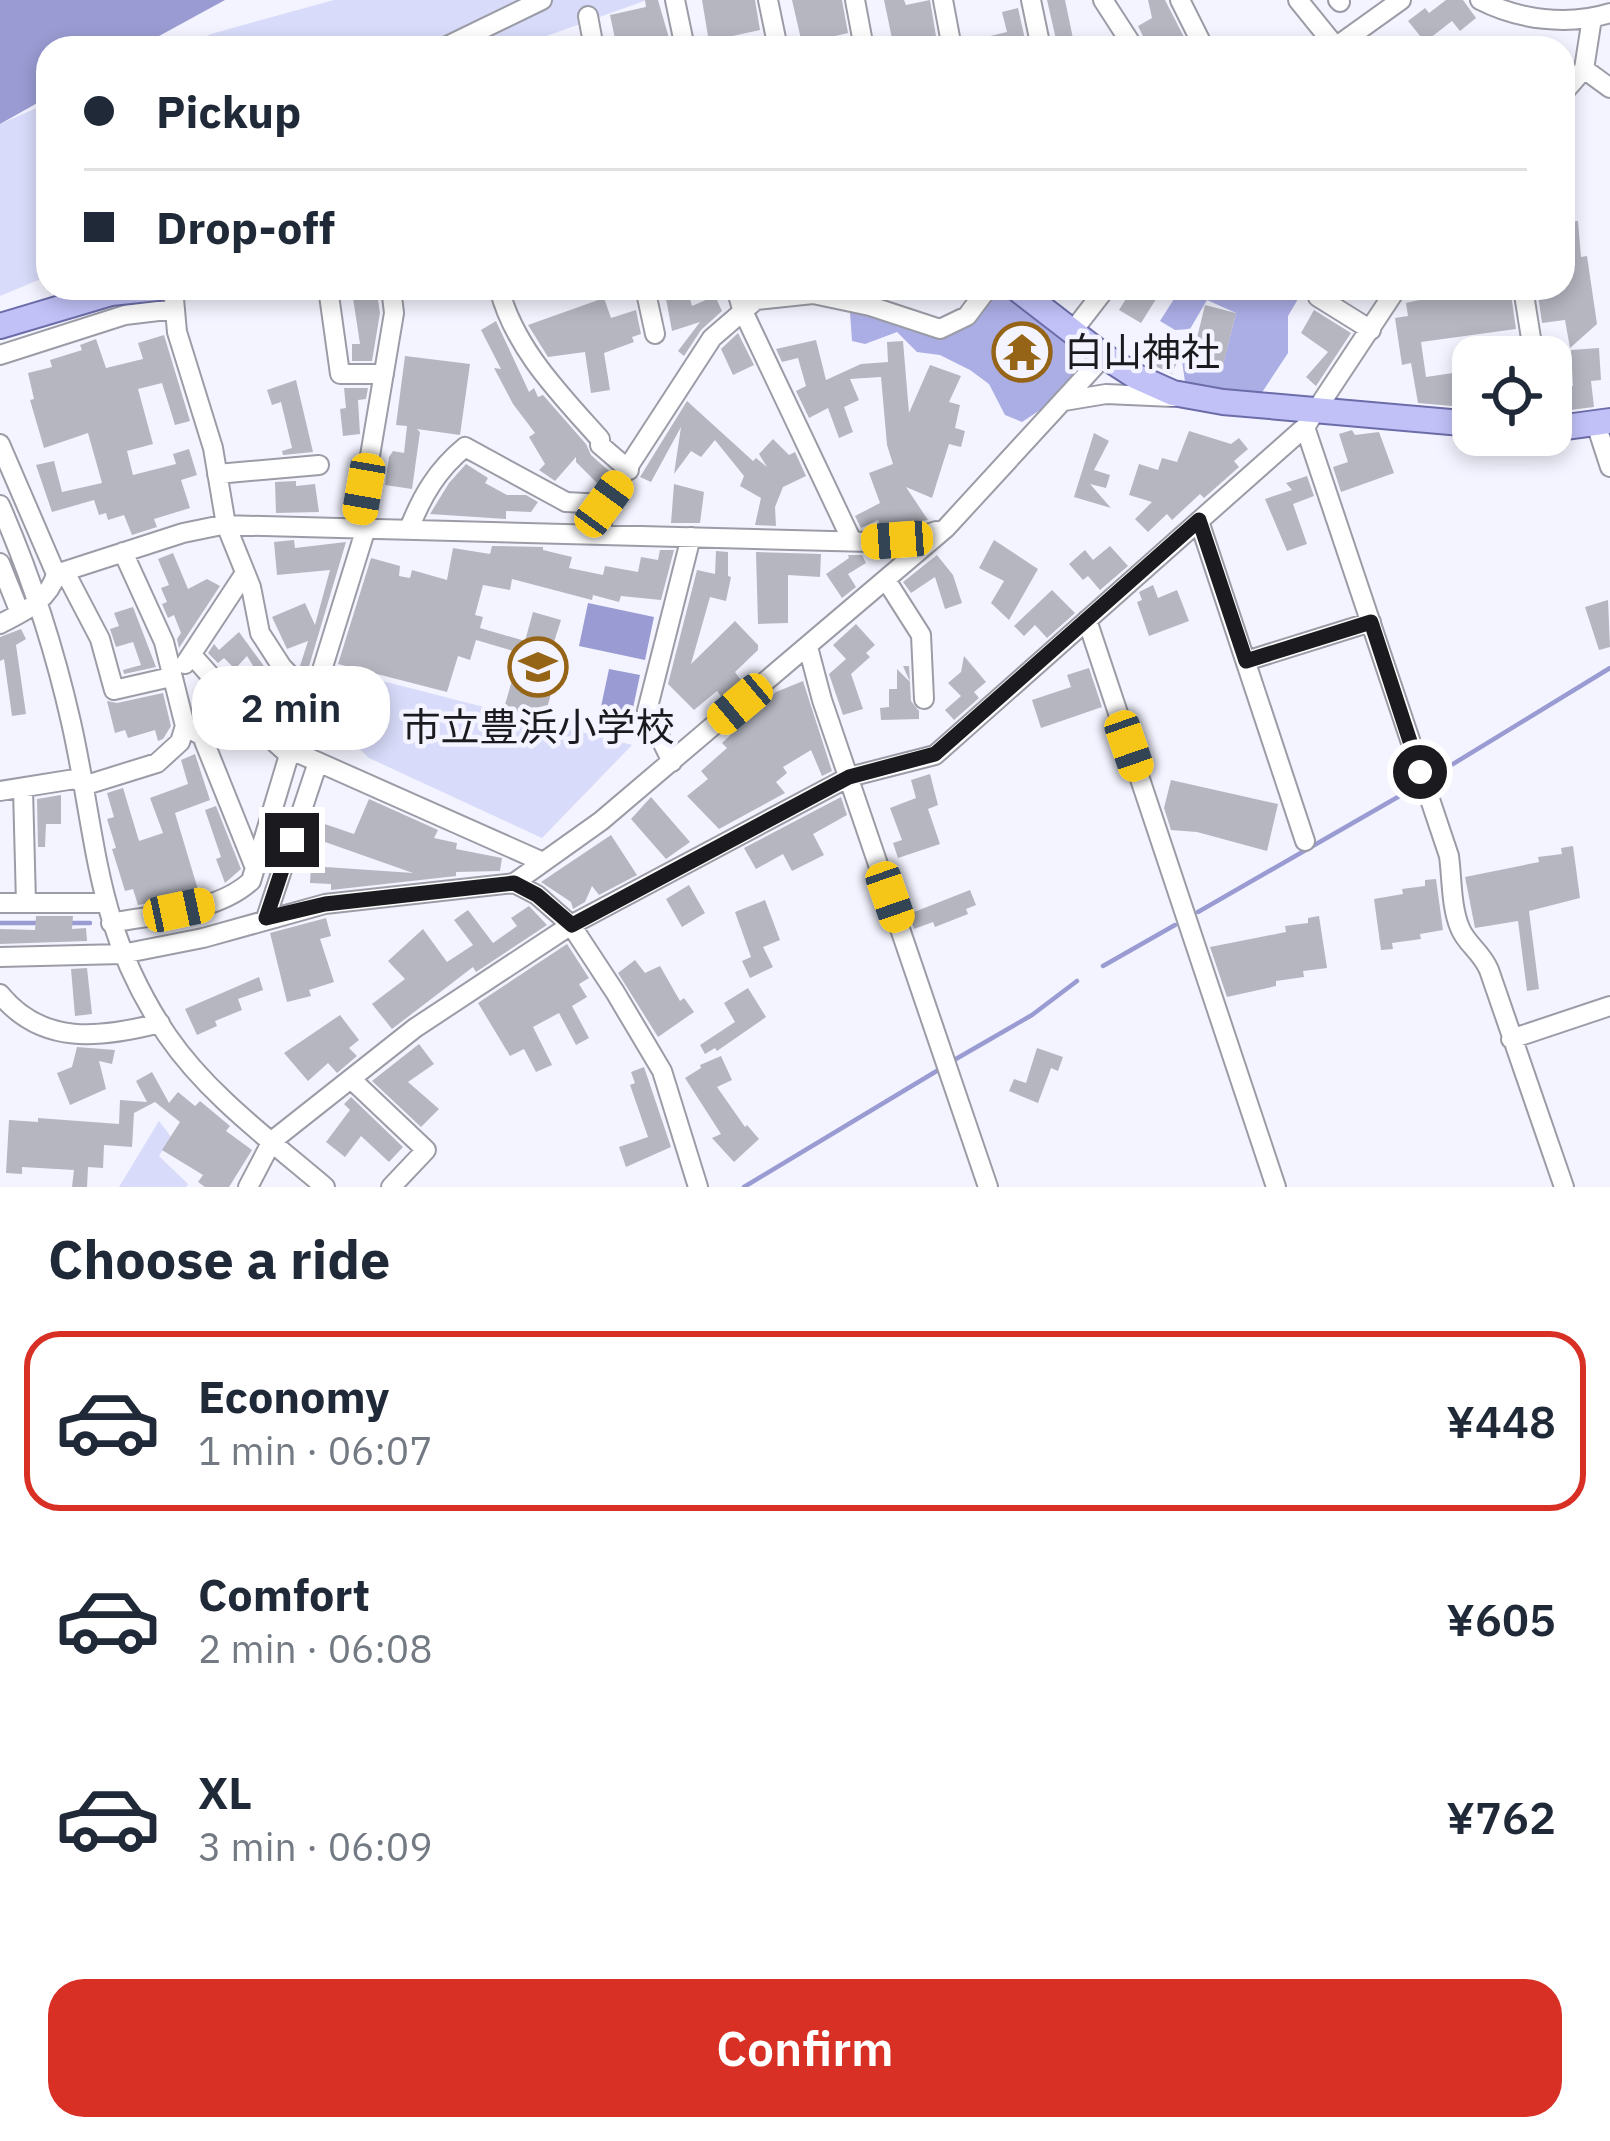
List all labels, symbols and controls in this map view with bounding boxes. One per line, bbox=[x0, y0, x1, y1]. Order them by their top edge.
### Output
text: Pickup bbox=[156, 82, 301, 140]
text: Drop-off bbox=[156, 198, 335, 256]
temple icon: 白山神社 bbox=[991, 321, 1053, 383]
place label: 白山神社 bbox=[1064, 326, 1220, 377]
map controls bbox=[1452, 336, 1572, 456]
button: locate bbox=[1452, 336, 1572, 456]
car bbox=[340, 450, 388, 528]
car bbox=[568, 464, 640, 544]
car bbox=[860, 520, 934, 560]
school or university icon: 市立豊浜小学校 bbox=[507, 636, 569, 698]
callout: 2 min bbox=[193, 666, 391, 750]
car bbox=[701, 667, 779, 741]
text: 2 min bbox=[241, 682, 341, 733]
place label: 市立豊浜小学校 bbox=[401, 701, 675, 752]
car bbox=[1100, 706, 1158, 786]
route start bbox=[1393, 745, 1447, 799]
route end bbox=[265, 813, 319, 867]
car bbox=[861, 857, 919, 937]
car bbox=[140, 885, 218, 935]
text: Choose a ride bbox=[48, 1224, 390, 1294]
icon: car bbox=[54, 1367, 162, 1475]
text: Economy bbox=[198, 1367, 389, 1425]
text: ¥448 bbox=[1446, 1392, 1556, 1450]
text: 1 min · 06:07 bbox=[198, 1425, 433, 1476]
icon: car bbox=[54, 1565, 162, 1673]
text: Comfort bbox=[198, 1565, 370, 1623]
text: ¥605 bbox=[1446, 1590, 1556, 1648]
text: 2 min · 06:08 bbox=[198, 1623, 433, 1674]
icon: car bbox=[54, 1763, 162, 1871]
text: XL bbox=[198, 1763, 252, 1821]
text: ¥762 bbox=[1446, 1788, 1556, 1846]
text: 3 min · 06:09 bbox=[198, 1821, 433, 1872]
button: Confirm bbox=[48, 1979, 1562, 2117]

